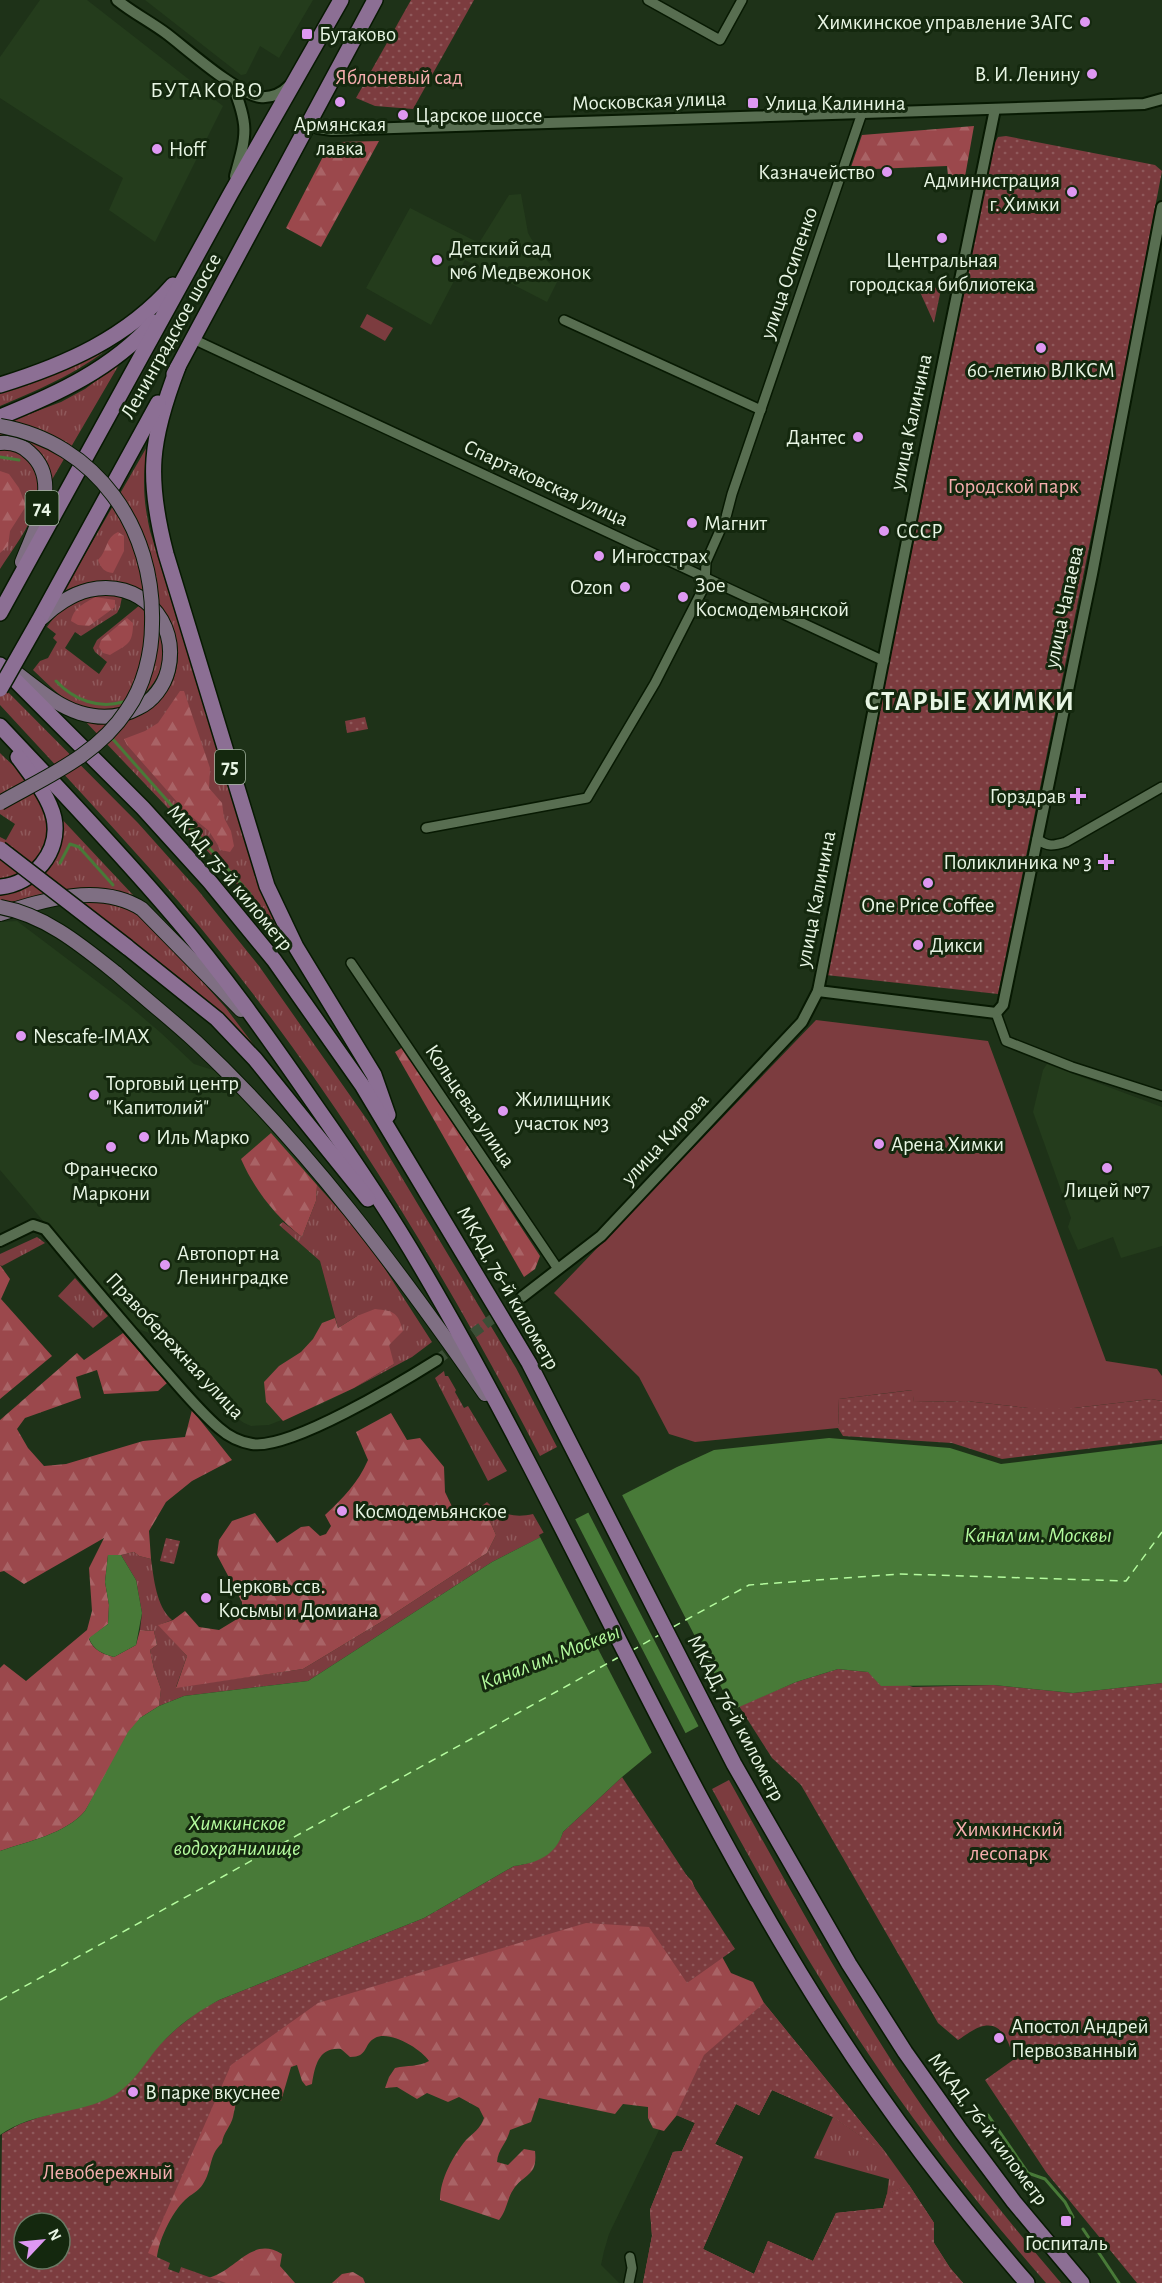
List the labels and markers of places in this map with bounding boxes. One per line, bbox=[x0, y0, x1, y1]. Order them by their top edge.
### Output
place label: Химкинское управление ЗАГС bbox=[817, 12, 1073, 33]
marker: Химкинское управление ЗАГС bbox=[1078, 15, 1092, 29]
place label: Бутаково bbox=[319, 24, 396, 45]
marker: Бутаково bbox=[300, 27, 314, 41]
place label: В. И. Ленину bbox=[975, 64, 1080, 85]
marker: В. И. Ленину bbox=[1085, 67, 1099, 81]
place label: Улица Калинина bbox=[765, 93, 906, 114]
marker: Армянская лавка bbox=[333, 95, 347, 109]
marker: Улица Калинина bbox=[746, 96, 760, 110]
place label: Царское шоссе bbox=[415, 105, 542, 126]
marker: Царское шоссе bbox=[396, 108, 410, 122]
place label: Армянская лавка bbox=[294, 114, 386, 159]
place label: Hoff bbox=[169, 139, 207, 160]
marker: Hoff bbox=[150, 142, 164, 156]
place label: Казначейство bbox=[758, 162, 875, 183]
marker: Казначейство bbox=[880, 165, 894, 179]
place label: Администрация г. Химки bbox=[924, 170, 1060, 215]
marker: Администрация г. Химки bbox=[1065, 185, 1079, 199]
marker: Центральная городская библиотека bbox=[935, 231, 949, 245]
place label: Детский сад №6 Медвежонок bbox=[449, 238, 591, 283]
place label: Центральная городская библиотека bbox=[849, 250, 1036, 295]
marker: Детский сад №6 Медвежонок bbox=[430, 253, 444, 267]
marker: 60-летию ВЛКСМ bbox=[1034, 341, 1048, 355]
place label: 60-летию ВЛКСМ bbox=[967, 360, 1115, 381]
place label: Дантес bbox=[787, 427, 846, 448]
marker: Дантес bbox=[851, 430, 865, 444]
place label: Магнит bbox=[704, 513, 768, 534]
marker: Магнит bbox=[685, 516, 699, 530]
place label: СССР bbox=[896, 521, 943, 542]
marker: СССР bbox=[877, 524, 891, 538]
place label: Ингосстрах bbox=[611, 546, 708, 567]
marker: Ингосстрах bbox=[592, 549, 606, 563]
place label: Зое Космодемьянской bbox=[695, 575, 849, 620]
place label: Ozon bbox=[570, 577, 613, 598]
marker: Ozon bbox=[618, 580, 632, 594]
marker: Зое Космодемьянской bbox=[676, 590, 690, 604]
place label: Горздрав bbox=[989, 786, 1066, 807]
marker: Горздрав bbox=[1071, 789, 1085, 803]
place label: Поликлиника № 3 bbox=[943, 852, 1092, 873]
marker: Поликлиника № 3 bbox=[1097, 853, 1115, 871]
marker: One Price Coffee bbox=[921, 876, 935, 890]
place label: One Price Coffee bbox=[861, 895, 995, 916]
place label: Дикси bbox=[930, 935, 983, 956]
marker: Дикси bbox=[911, 938, 925, 952]
place label: Nescafe-IMAX bbox=[33, 1026, 150, 1047]
marker: Nescafe-IMAX bbox=[14, 1029, 28, 1043]
place label: Торговый центр "Капитолий" bbox=[106, 1073, 239, 1118]
marker: Торговый центр "Капитолий" bbox=[87, 1088, 101, 1102]
place label: Жилищник участок №3 bbox=[514, 1089, 611, 1134]
marker: Жилищник участок №3 bbox=[496, 1104, 510, 1118]
place label: Иль Марко bbox=[156, 1127, 249, 1148]
marker: Иль Марко bbox=[137, 1130, 151, 1144]
place label: Арена Химки bbox=[891, 1134, 1004, 1155]
marker: Арена Химки bbox=[872, 1137, 886, 1151]
marker: Франческо Маркони bbox=[104, 1140, 118, 1154]
place label: Франческо Маркони bbox=[64, 1159, 158, 1204]
marker: Лицей №7 bbox=[1100, 1161, 1114, 1175]
place label: Лицей №7 bbox=[1064, 1180, 1150, 1201]
place label: Автопорт на Ленинградке bbox=[177, 1243, 289, 1288]
marker: Автопорт на Ленинградке bbox=[158, 1258, 172, 1272]
place label: Космодемьянское bbox=[354, 1501, 507, 1522]
marker: Космодемьянское bbox=[335, 1504, 349, 1518]
place label: Церковь ссв. Косьмы и Домиана bbox=[218, 1576, 379, 1621]
marker: Церковь ссв. Косьмы и Домиана bbox=[199, 1591, 213, 1605]
place label: Апостол Андрей Первозванный bbox=[1011, 2016, 1149, 2061]
marker: Апостол Андрей Первозванный bbox=[992, 2031, 1006, 2045]
place label: В парке вкуснее bbox=[145, 2082, 280, 2103]
marker: В парке вкуснее bbox=[126, 2085, 140, 2099]
marker: Госпиталь bbox=[1059, 2214, 1073, 2228]
place label: Госпиталь bbox=[1025, 2233, 1107, 2254]

